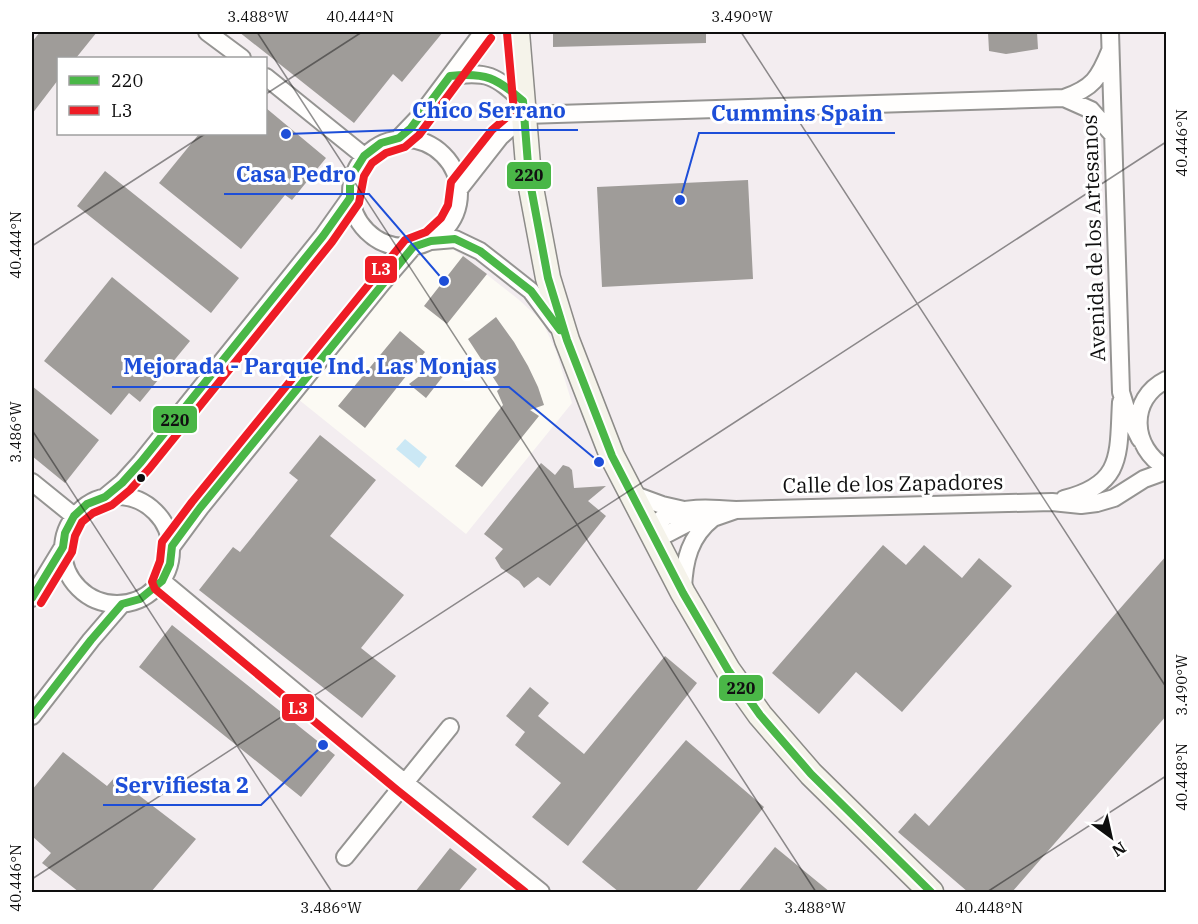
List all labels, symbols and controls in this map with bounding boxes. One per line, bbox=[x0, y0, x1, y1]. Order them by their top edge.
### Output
text: 3.488°W bbox=[227, 7, 289, 26]
text: 40.444°N bbox=[326, 7, 394, 26]
text: 3.490°W bbox=[711, 7, 773, 26]
legend bbox=[57, 57, 267, 135]
text: 220 bbox=[111, 69, 143, 92]
callout: Chico Serrano bbox=[400, 90, 578, 130]
callout: Cummins Spain bbox=[699, 93, 895, 133]
text: Chico Serrano bbox=[412, 95, 566, 124]
text: Cummins Spain bbox=[711, 98, 883, 127]
text: L3 bbox=[111, 99, 133, 122]
text: 40.446°N bbox=[1172, 109, 1191, 177]
street label: Avenida de los Artesanos bbox=[1075, 114, 1111, 362]
callout: Casa Pedro bbox=[224, 154, 369, 194]
text: Casa Pedro bbox=[236, 159, 356, 188]
line badge: 220 bbox=[506, 161, 552, 190]
text: 220 bbox=[515, 165, 544, 185]
text: 40.444°N bbox=[6, 211, 25, 279]
line badge: L3 bbox=[364, 255, 398, 284]
text: L3 bbox=[371, 259, 391, 279]
callout: Mejorada - Parque Ind. Las Monjas bbox=[112, 347, 509, 387]
text: Mejorada - Parque Ind. Las Monjas bbox=[123, 351, 497, 380]
text: 3.486°W bbox=[6, 401, 25, 463]
line badge: 220 bbox=[152, 405, 198, 434]
text: 220 bbox=[161, 410, 190, 430]
street label: Calle de los Zapadores bbox=[782, 467, 1004, 499]
unlabelled marker bbox=[135, 472, 147, 484]
text: 3.490°W bbox=[1172, 654, 1191, 716]
line badge: 220 bbox=[718, 674, 764, 702]
text: 220 bbox=[727, 678, 756, 698]
line badge: L3 bbox=[281, 693, 315, 722]
text: L3 bbox=[288, 698, 308, 718]
text: 40.448°N bbox=[1172, 743, 1191, 811]
callout: Servifiesta 2 bbox=[103, 765, 261, 805]
text: Servifiesta 2 bbox=[115, 770, 249, 799]
north arrow bbox=[1081, 807, 1141, 867]
text: N bbox=[1108, 838, 1130, 861]
text: 40.446°N bbox=[6, 844, 25, 912]
text: 3.486°W bbox=[300, 898, 362, 917]
text: 3.488°W bbox=[784, 898, 846, 917]
text: 40.448°N bbox=[955, 898, 1023, 917]

